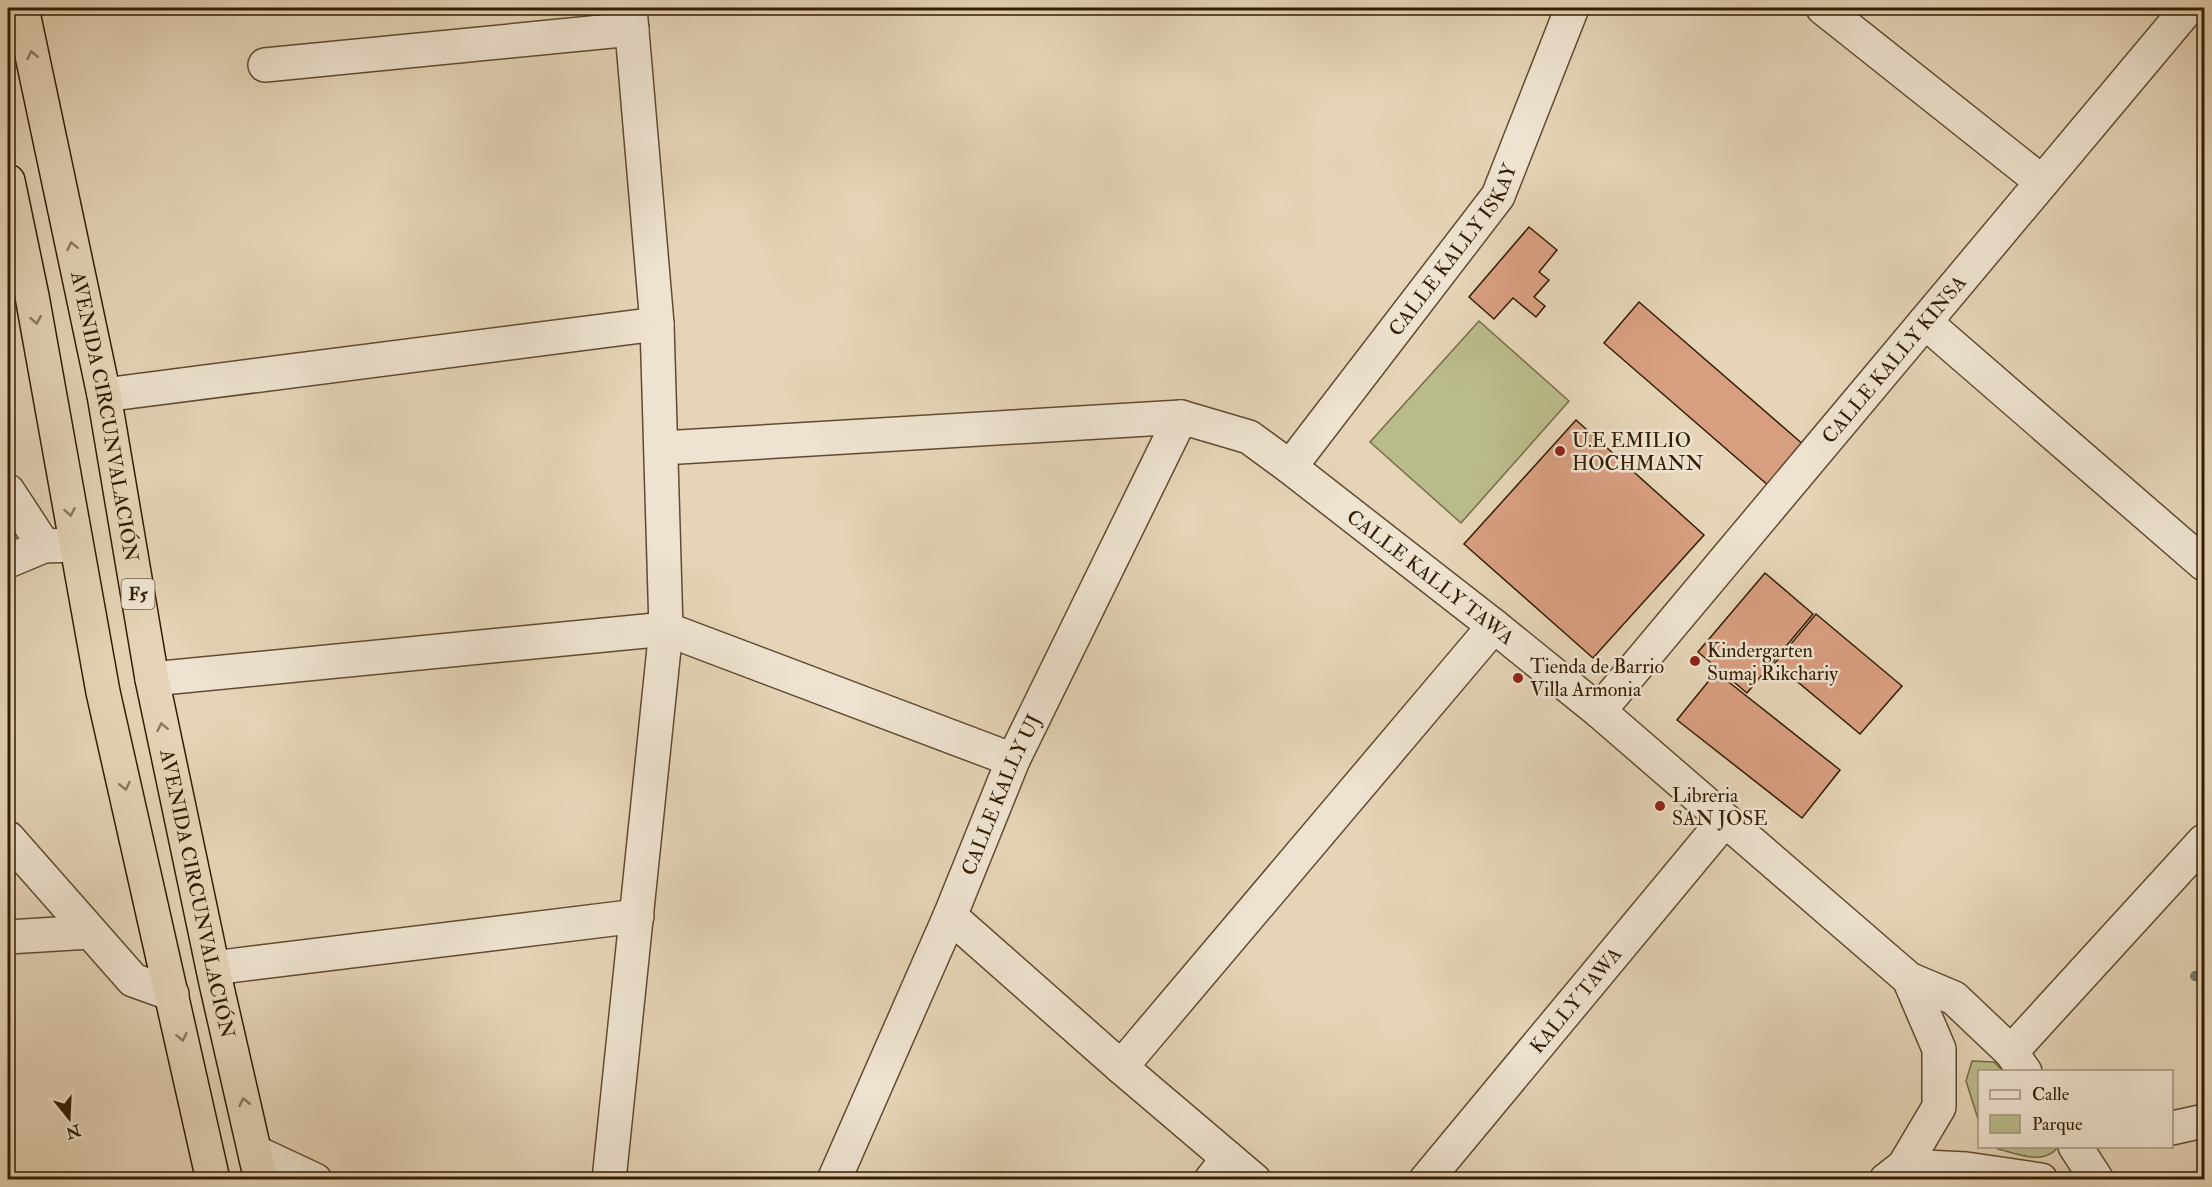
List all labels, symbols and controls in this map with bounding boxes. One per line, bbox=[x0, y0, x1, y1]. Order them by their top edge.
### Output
one-way arrow bbox=[26, 51, 39, 61]
street label: CALLE KALLY ISKAY bbox=[1383, 159, 1522, 341]
one-way arrow bbox=[66, 241, 79, 251]
street label: AVENIDA CIRCUNVALACIÓN bbox=[65, 268, 144, 564]
street label: CALLE KALLY KINSA bbox=[1816, 270, 1972, 448]
one-way arrow bbox=[29, 315, 42, 325]
place label: U.E EMILIO HOCHMANN bbox=[1572, 428, 1704, 476]
marker: U.E EMILIO HOCHMANN bbox=[1553, 444, 1567, 458]
street label: CALLE KALLY TAWA bbox=[1342, 504, 1520, 650]
one-way arrow bbox=[63, 507, 76, 517]
road number: F5 bbox=[122, 579, 154, 609]
place label: Kindergarten Sumaj Rikchariy bbox=[1707, 638, 1839, 686]
place label: Tienda de Barrio Villa Armonia bbox=[1530, 654, 1664, 702]
marker: Kindergarten Sumaj Rikchariy bbox=[1688, 654, 1702, 668]
marker: Tienda de Barrio Villa Armonia bbox=[1511, 671, 1525, 685]
street label: CALLE KALLY UJ bbox=[955, 710, 1046, 879]
one-way arrow bbox=[156, 722, 169, 732]
street label: AVENIDA CIRCUNVALACIÓN bbox=[154, 746, 241, 1040]
one-way arrow bbox=[117, 780, 130, 790]
place label: Libreria SAN JOSE bbox=[1672, 783, 1768, 831]
marker: Libreria SAN JOSE bbox=[1653, 799, 1667, 813]
street label: KALLY TAWA bbox=[1524, 941, 1627, 1058]
one-way arrow bbox=[175, 1032, 188, 1042]
legend bbox=[1978, 1070, 2173, 1148]
text: Calle bbox=[2032, 1083, 2070, 1106]
north arrow bbox=[39, 1088, 99, 1148]
one-way arrow bbox=[238, 1097, 251, 1107]
text: Parque bbox=[2032, 1113, 2083, 1136]
text: N bbox=[63, 1119, 84, 1143]

